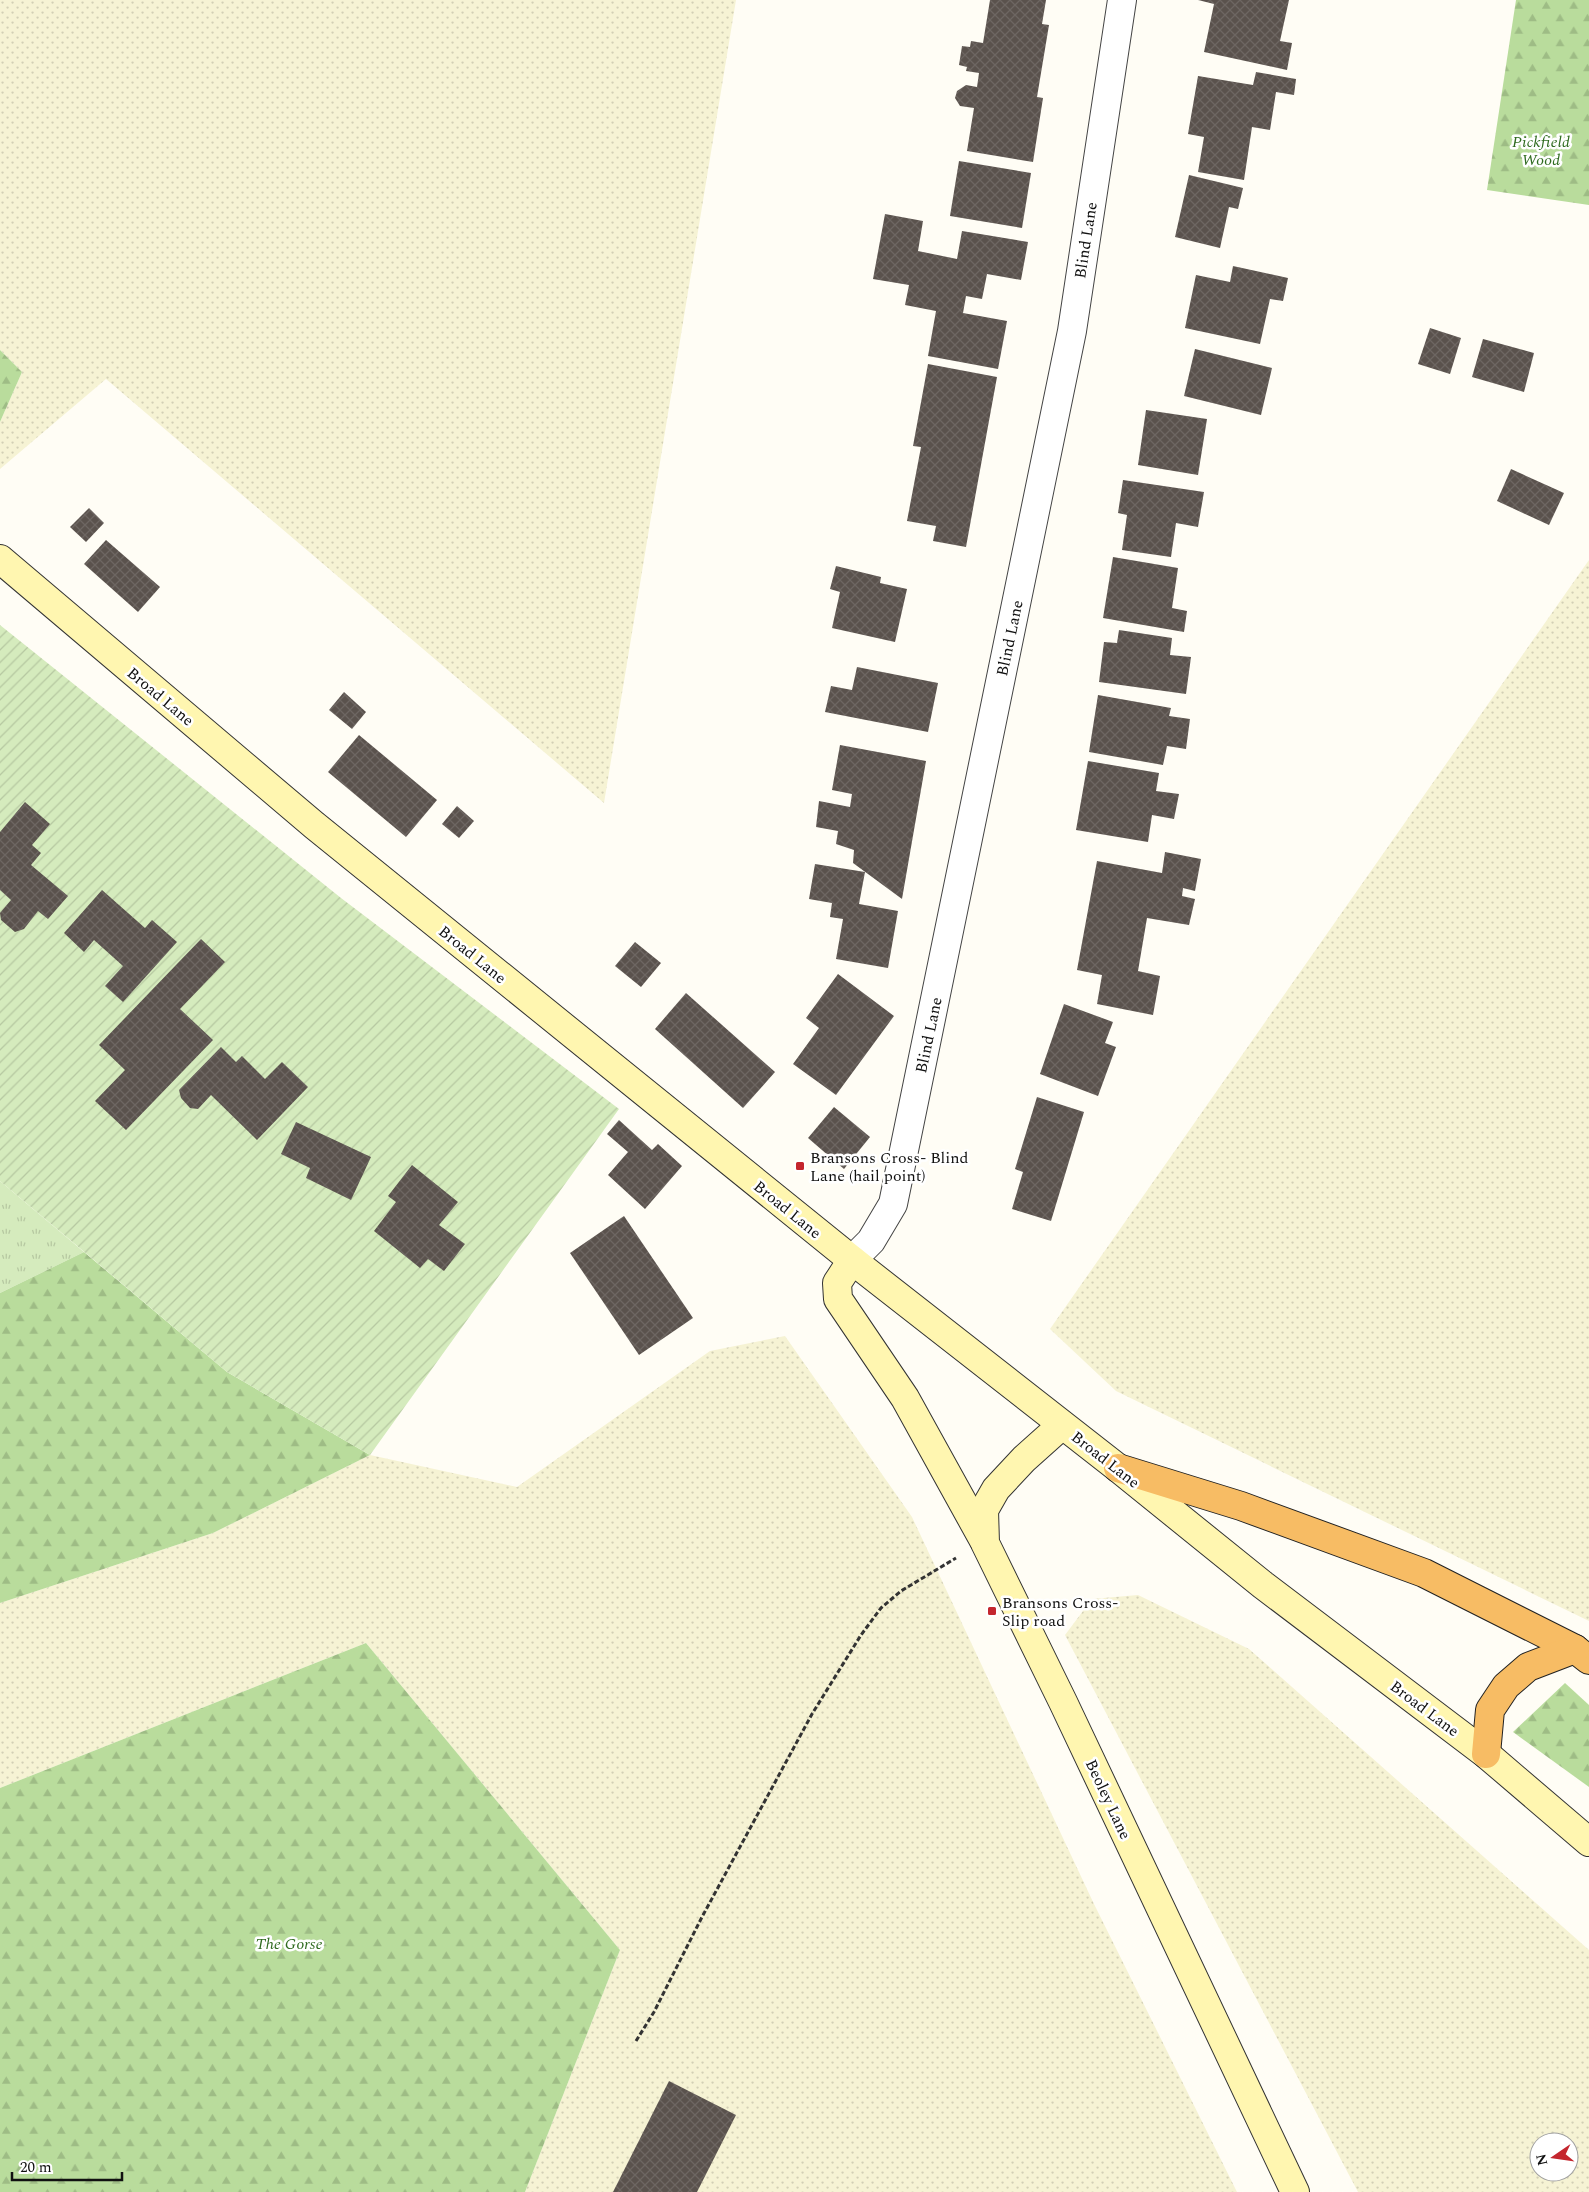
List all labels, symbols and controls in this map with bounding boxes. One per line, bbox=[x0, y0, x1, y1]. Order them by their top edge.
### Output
park label: Pickfield Wood bbox=[1512, 130, 1570, 172]
street label: Blind Lane bbox=[1068, 200, 1104, 280]
street label: Blind Lane bbox=[990, 598, 1030, 679]
street label: Broad Lane bbox=[121, 661, 199, 732]
street label: Broad Lane bbox=[433, 920, 512, 990]
street label: Blind Lane bbox=[909, 995, 949, 1076]
place label: Bransons Cross- Blind Lane (hail point) bbox=[810, 1146, 969, 1188]
marker: Bransons Cross- Blind Lane (hail point) bbox=[794, 1160, 806, 1172]
street label: Broad Lane bbox=[748, 1175, 827, 1245]
street label: Broad Lane bbox=[1066, 1425, 1145, 1494]
place label: Bransons Cross- Slip road bbox=[1002, 1591, 1118, 1633]
marker: Bransons Cross- Slip road bbox=[986, 1605, 998, 1617]
street label: Broad Lane bbox=[1385, 1675, 1464, 1743]
street label: Beoley Lane bbox=[1079, 1755, 1137, 1844]
park label: The Gorse bbox=[255, 1932, 323, 1956]
north arrow bbox=[1529, 2132, 1579, 2182]
scale bar bbox=[12, 2150, 122, 2182]
text: N bbox=[1530, 2152, 1553, 2168]
text: 20 m bbox=[20, 2156, 52, 2179]

